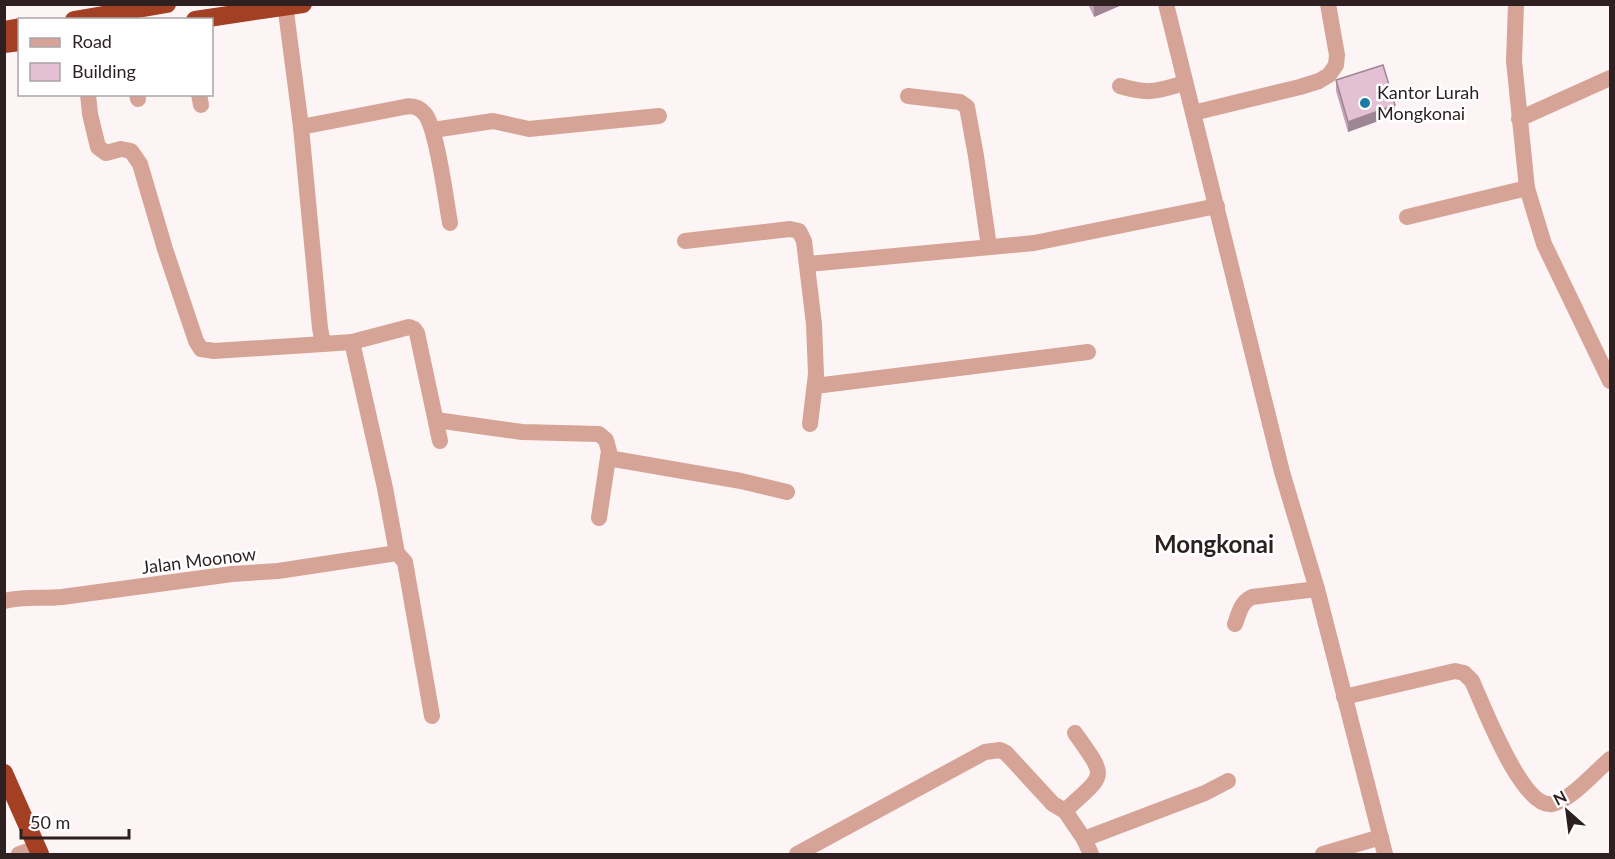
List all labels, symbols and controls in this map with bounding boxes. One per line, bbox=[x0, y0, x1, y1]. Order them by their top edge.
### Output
legend bbox=[18, 18, 213, 96]
text: Road bbox=[72, 30, 112, 52]
text: Building bbox=[72, 60, 136, 82]
place label: Kantor Lurah Mongkonai bbox=[1377, 81, 1479, 124]
marker: Kantor Lurah Mongkonai bbox=[1358, 96, 1372, 110]
district label: Mongkonai bbox=[1154, 529, 1274, 558]
street label: Jalan Moonow bbox=[140, 542, 257, 578]
north arrow bbox=[1537, 781, 1597, 841]
text: N bbox=[1550, 786, 1570, 809]
scale bar bbox=[21, 802, 129, 840]
text: 50 m bbox=[30, 811, 70, 833]

